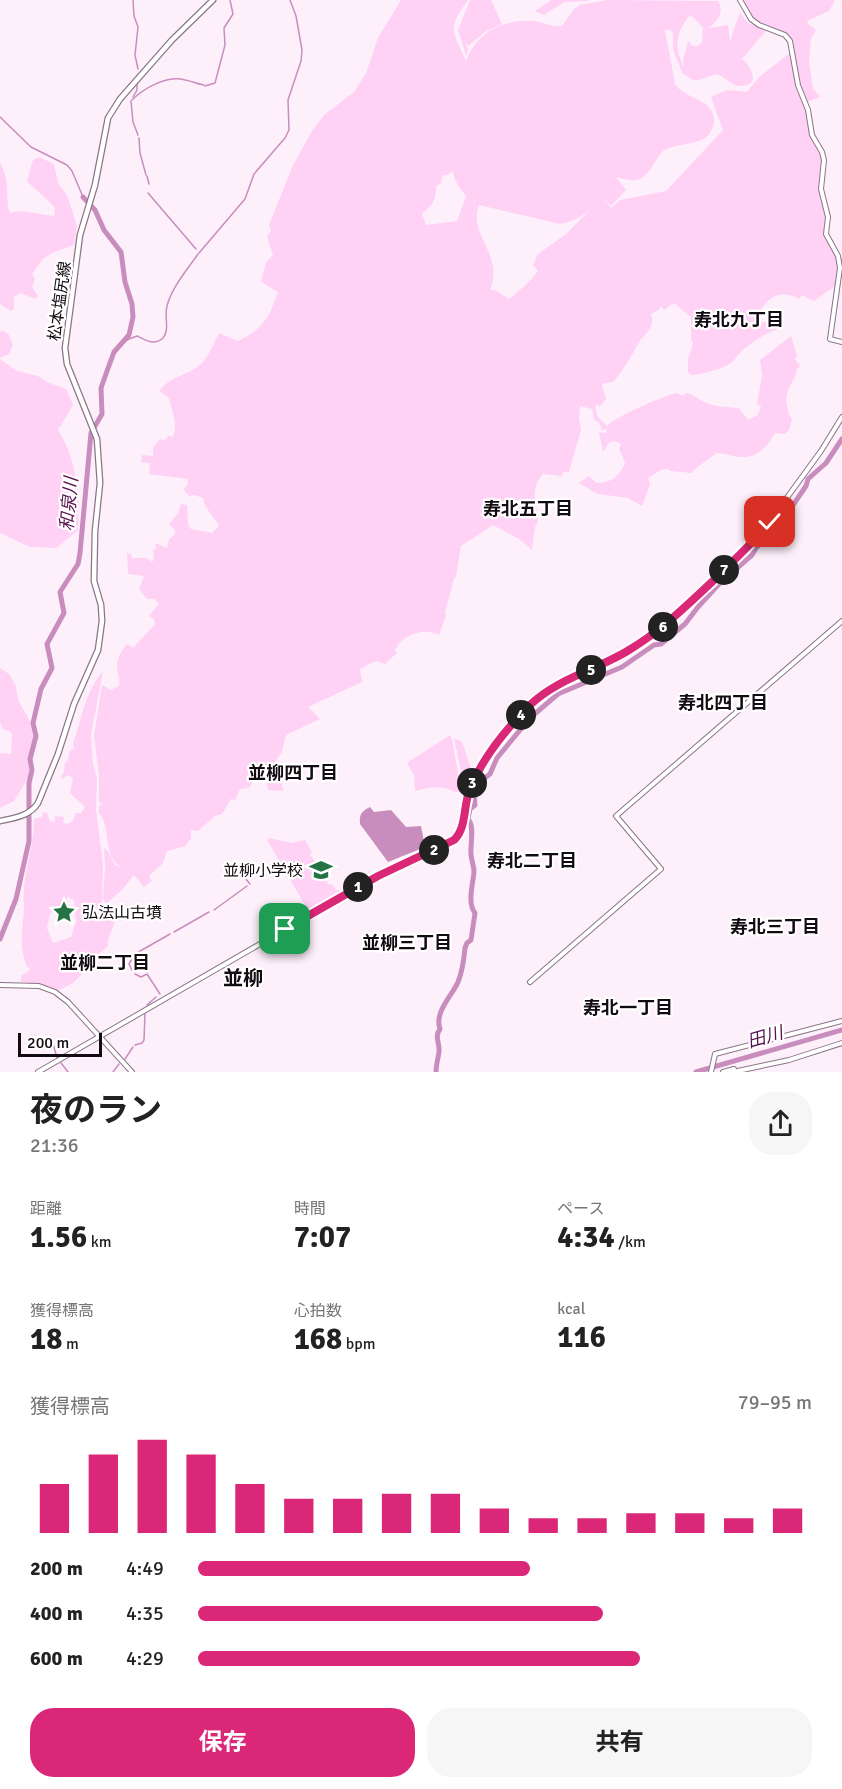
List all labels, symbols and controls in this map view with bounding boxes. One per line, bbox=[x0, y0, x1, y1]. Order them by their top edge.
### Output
street label: 松本塩尻線 bbox=[45, 260, 75, 342]
district label: 寿北九丁目 bbox=[694, 309, 784, 331]
water label: 和泉川 bbox=[56, 474, 82, 532]
pin bbox=[744, 496, 795, 547]
district label: 寿北五丁目 bbox=[483, 498, 573, 520]
icon: check bbox=[753, 505, 786, 538]
pin: 7 bbox=[709, 555, 739, 585]
text: 7 bbox=[720, 560, 728, 580]
pin: 6 bbox=[648, 612, 678, 642]
text: 6 bbox=[659, 617, 667, 637]
pin: 5 bbox=[576, 655, 606, 685]
text: 5 bbox=[587, 660, 595, 680]
district label: 寿北四丁目 bbox=[678, 692, 768, 714]
pin: 4 bbox=[506, 700, 536, 730]
text: 4 bbox=[517, 705, 525, 725]
district label: 並柳四丁目 bbox=[248, 762, 338, 784]
pin: 3 bbox=[457, 768, 487, 798]
text: 3 bbox=[468, 773, 476, 793]
pin: 2 bbox=[419, 835, 449, 865]
text: 2 bbox=[430, 840, 438, 860]
district label: 寿北二丁目 bbox=[487, 850, 577, 872]
school or university icon: 並柳小学校 bbox=[308, 857, 334, 883]
place label: 並柳小学校 bbox=[223, 861, 303, 881]
pin: 1 bbox=[343, 872, 373, 902]
text: 1 bbox=[354, 877, 362, 897]
place icon: 弘法山古墳 bbox=[51, 899, 77, 925]
place label: 弘法山古墳 bbox=[82, 903, 162, 923]
pin bbox=[259, 903, 310, 954]
icon: arrive bbox=[268, 912, 301, 945]
district label: 寿北三丁目 bbox=[730, 916, 820, 938]
district label: 並柳三丁目 bbox=[362, 932, 452, 954]
district label: 並柳二丁目 bbox=[60, 952, 150, 974]
district label: 並柳 bbox=[223, 966, 263, 991]
district label: 寿北一丁目 bbox=[583, 997, 673, 1019]
water label: 田川 bbox=[745, 1021, 787, 1053]
scale bar bbox=[18, 1030, 102, 1058]
text: 200 m bbox=[27, 1033, 69, 1053]
text: 夜のラン bbox=[30, 1090, 162, 1131]
button: share bbox=[749, 1092, 812, 1155]
text: 21:36 bbox=[30, 1133, 79, 1158]
text: 距離 bbox=[30, 1199, 62, 1219]
text: 時間 bbox=[294, 1199, 326, 1219]
text: ペース bbox=[557, 1199, 605, 1219]
text: 1.56 bbox=[30, 1219, 87, 1256]
text: 7:07 bbox=[294, 1219, 351, 1256]
text: 4:34 bbox=[557, 1219, 615, 1256]
text: km bbox=[87, 1232, 112, 1252]
text: /km bbox=[615, 1232, 646, 1252]
text: kcal bbox=[557, 1299, 585, 1319]
text: 獲得標高 bbox=[30, 1301, 94, 1321]
text: 心拍数 bbox=[294, 1301, 342, 1321]
text: 116 bbox=[557, 1319, 606, 1356]
text: 18 bbox=[30, 1321, 62, 1358]
text: 168 bbox=[294, 1321, 342, 1358]
text: m bbox=[62, 1334, 79, 1354]
text: bpm bbox=[342, 1334, 375, 1354]
text: 79–95 m bbox=[738, 1390, 812, 1415]
text: 獲得標高 bbox=[30, 1394, 110, 1419]
text: 200 m bbox=[30, 1556, 83, 1581]
text: 4:49 bbox=[126, 1556, 164, 1581]
text: 400 m bbox=[30, 1601, 83, 1626]
text: 4:35 bbox=[126, 1601, 164, 1626]
text: 600 m bbox=[30, 1646, 83, 1671]
text: 4:29 bbox=[126, 1646, 164, 1671]
button: 保存 bbox=[30, 1708, 415, 1777]
button: 共有 bbox=[427, 1708, 812, 1777]

